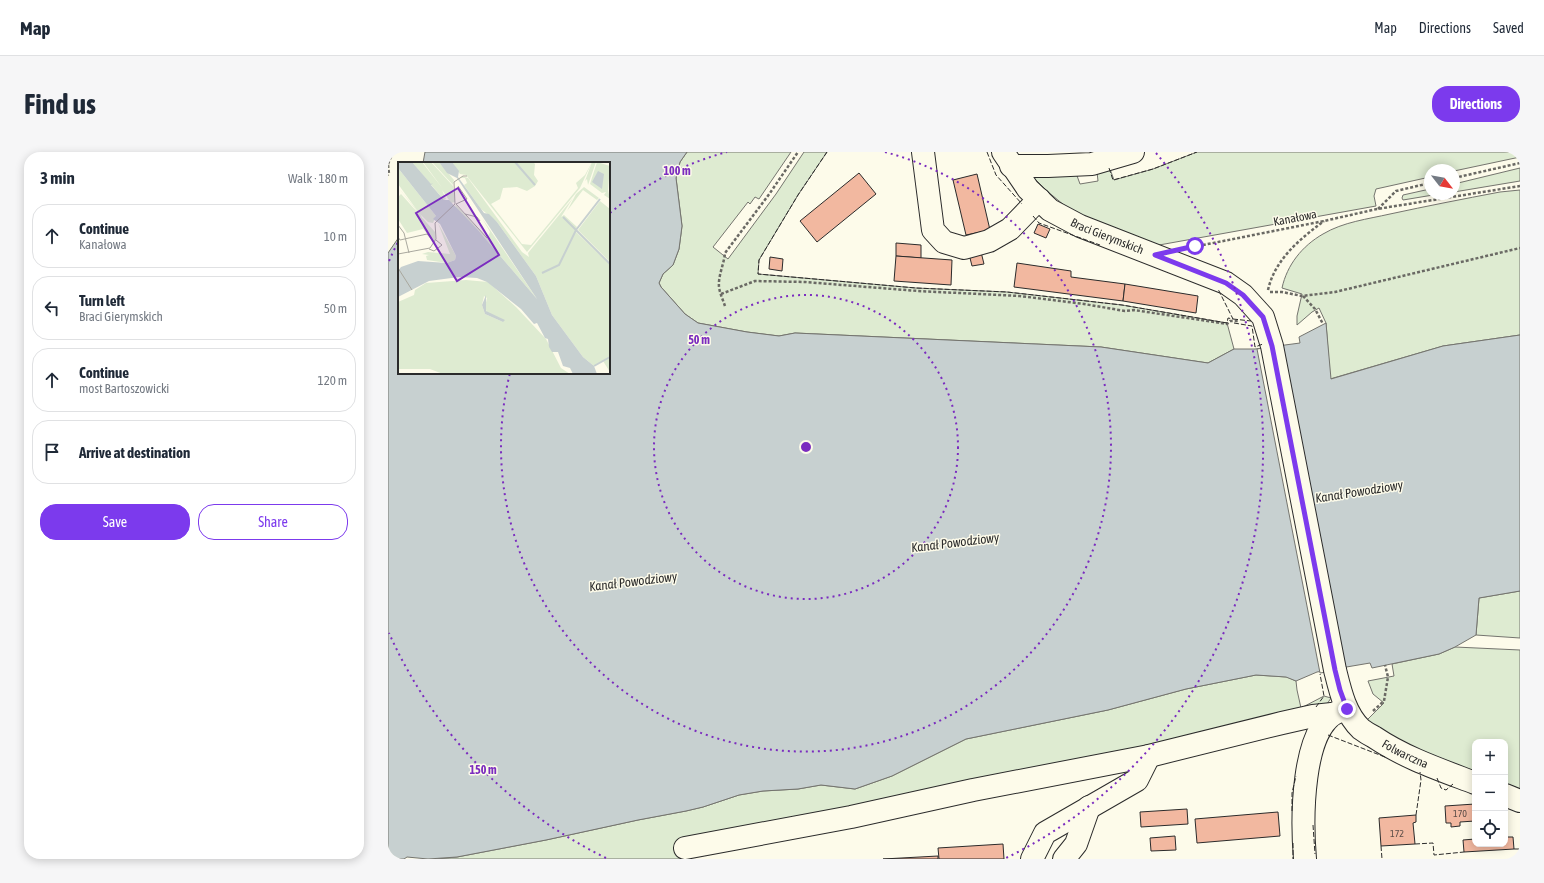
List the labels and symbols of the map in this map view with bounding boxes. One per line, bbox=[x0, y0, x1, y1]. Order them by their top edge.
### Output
inset map bbox=[398, 162, 610, 374]
text: 100 m bbox=[663, 164, 691, 178]
north arrow bbox=[1424, 164, 1460, 200]
street label: Kanałowa bbox=[1272, 207, 1318, 229]
street label: Braci Gierymskich bbox=[1068, 215, 1146, 257]
route start bbox=[1186, 237, 1204, 255]
text: 50 m bbox=[688, 333, 710, 347]
centre of rings bbox=[799, 440, 813, 454]
water label: Kanał Powodziowy bbox=[1314, 477, 1405, 506]
water label: Kanał Powodziowy bbox=[910, 530, 1001, 555]
water label: Kanał Powodziowy bbox=[588, 569, 679, 594]
route end bbox=[1338, 700, 1356, 718]
street label: Folwarczna bbox=[1379, 737, 1430, 771]
text: 150 m bbox=[469, 763, 497, 777]
house number: 170 bbox=[1453, 808, 1467, 819]
house number: 172 bbox=[1390, 828, 1404, 839]

